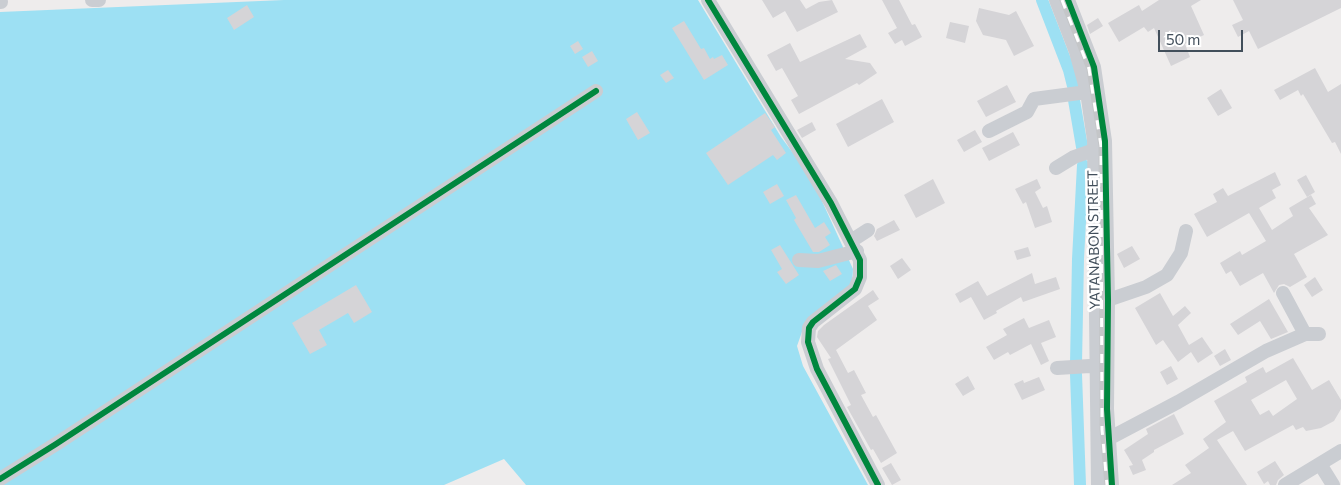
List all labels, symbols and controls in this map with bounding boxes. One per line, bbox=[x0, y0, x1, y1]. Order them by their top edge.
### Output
scale bar bbox=[1161, 20, 1246, 52]
text: 50 m bbox=[1166, 30, 1200, 48]
street label: YATANABON STREET bbox=[1084, 170, 1104, 310]

